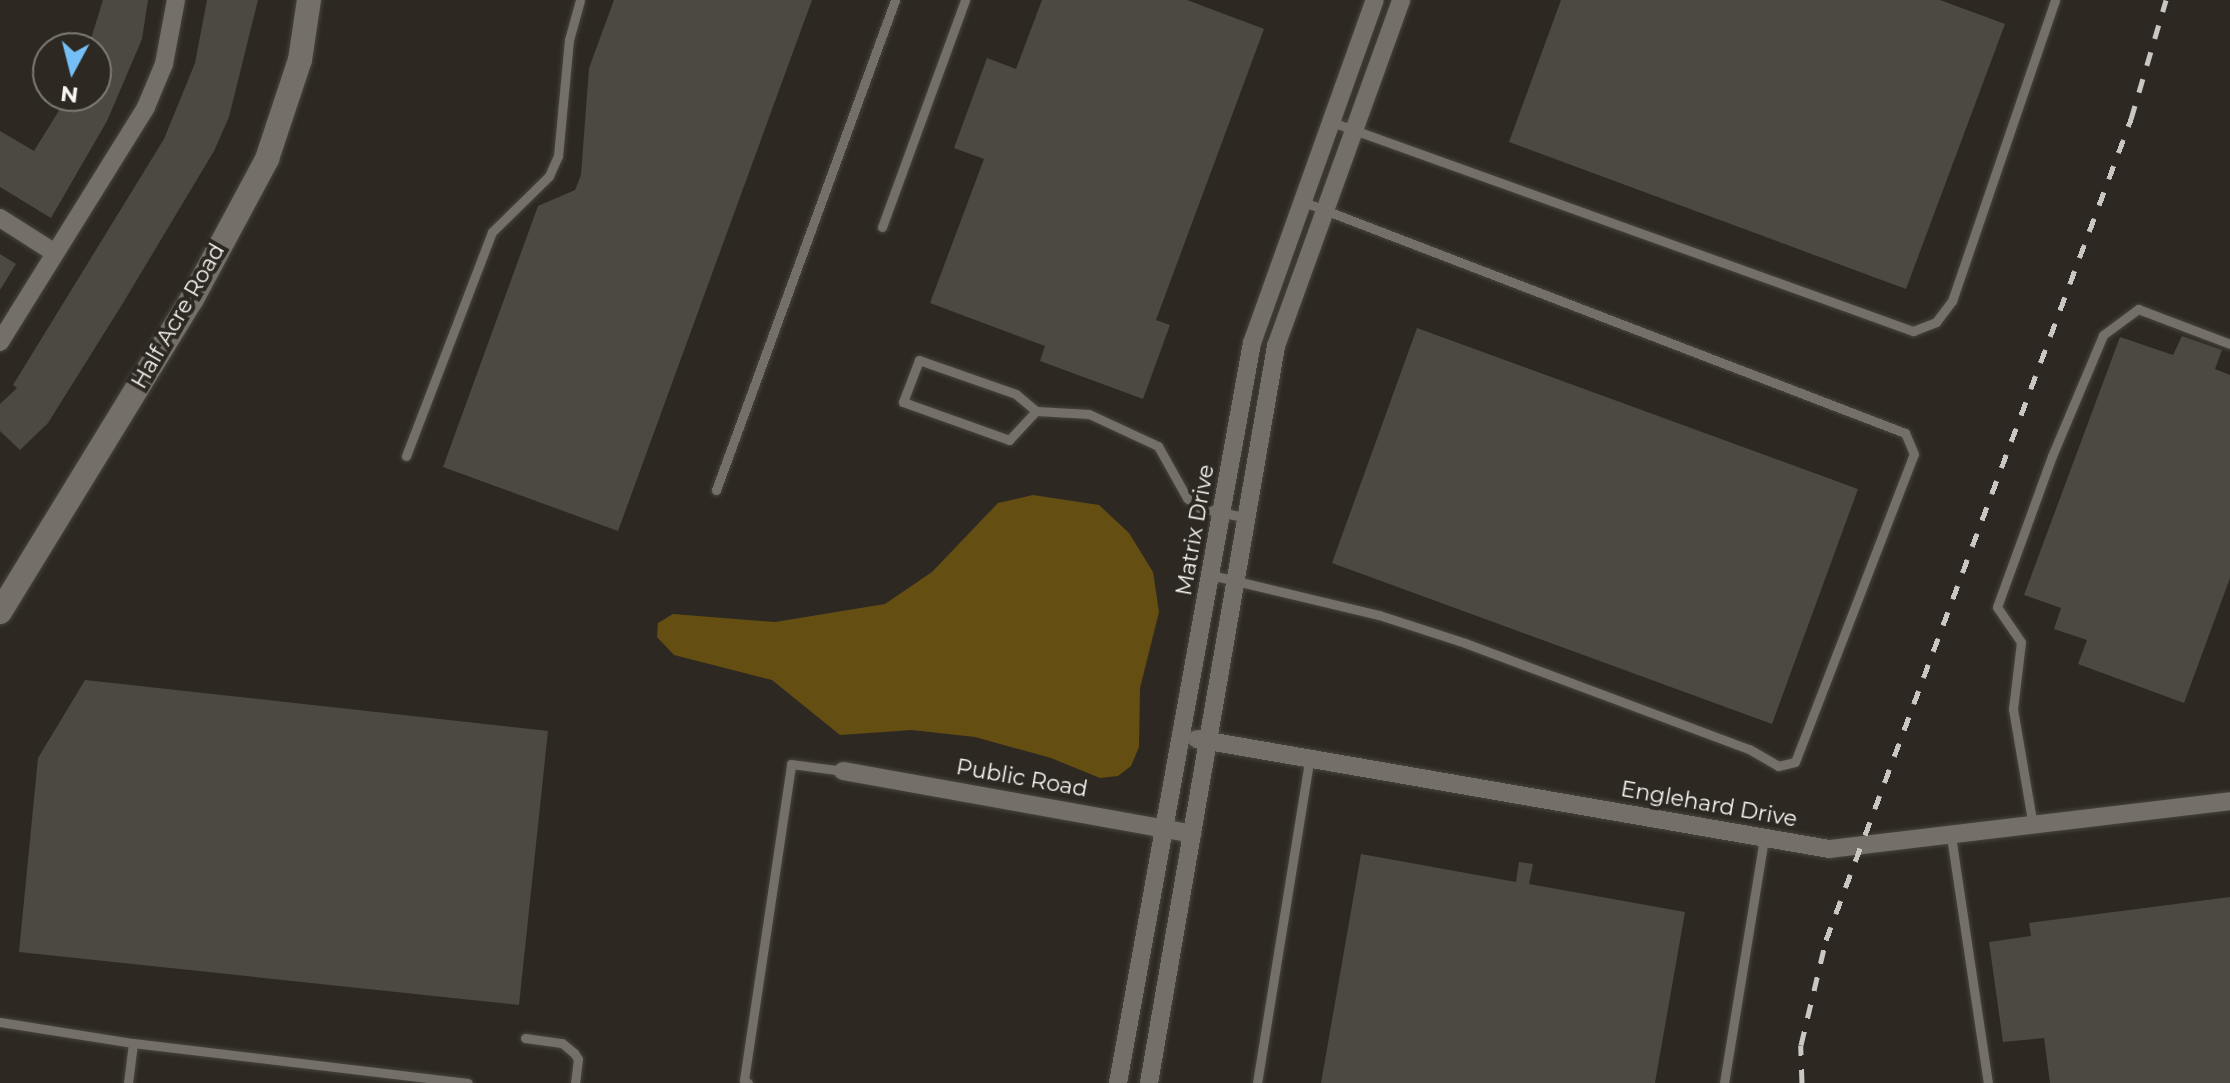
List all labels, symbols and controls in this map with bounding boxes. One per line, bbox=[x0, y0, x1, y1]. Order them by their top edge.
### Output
north arrow bbox=[32, 32, 112, 112]
text: N bbox=[59, 80, 80, 109]
street label: Half Acre Road bbox=[126, 239, 230, 393]
street label: Matrix Drive bbox=[1170, 462, 1220, 598]
street label: Public Road bbox=[954, 753, 1090, 803]
street label: Englehard Drive bbox=[1619, 775, 1799, 833]

